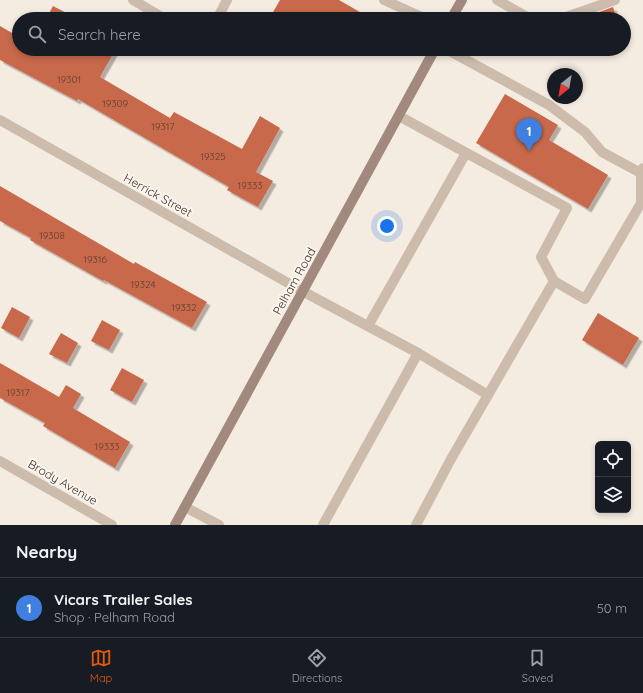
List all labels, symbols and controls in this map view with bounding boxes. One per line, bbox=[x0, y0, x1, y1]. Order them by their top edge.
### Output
search box bbox=[12, 12, 631, 56]
icon: search bbox=[26, 23, 48, 45]
text: Search here bbox=[58, 25, 141, 44]
north arrow bbox=[547, 68, 583, 104]
house number: 19301 bbox=[57, 73, 81, 86]
house number: 19309 bbox=[102, 97, 128, 110]
pin: 1 bbox=[516, 118, 542, 151]
house number: 19317 bbox=[151, 120, 175, 133]
house number: 19325 bbox=[200, 150, 226, 163]
street label: Herrick Street bbox=[121, 170, 195, 220]
house number: 19333 bbox=[238, 179, 263, 192]
your location bbox=[377, 216, 397, 236]
house number: 19308 bbox=[39, 229, 65, 242]
street label: Pelham Road bbox=[269, 245, 319, 317]
house number: 19316 bbox=[83, 253, 107, 266]
house number: 19324 bbox=[130, 278, 156, 291]
house number: 19332 bbox=[171, 301, 197, 314]
house number: 19317 bbox=[6, 386, 30, 399]
house number: 19333 bbox=[95, 440, 120, 453]
map controls bbox=[595, 441, 631, 513]
button: locate bbox=[595, 441, 631, 477]
street label: Brody Avenue bbox=[26, 456, 101, 508]
button: layers bbox=[595, 477, 631, 513]
text: Nearby bbox=[16, 541, 77, 562]
text: Vicars Trailer Sales bbox=[54, 590, 192, 609]
text: 1 bbox=[26, 600, 32, 616]
text: 50 m bbox=[597, 600, 627, 616]
text: Shop · Pelham Road bbox=[54, 609, 175, 625]
tab: Map bbox=[90, 647, 112, 685]
tab: Directions bbox=[292, 647, 342, 685]
tab: Saved bbox=[522, 647, 553, 685]

